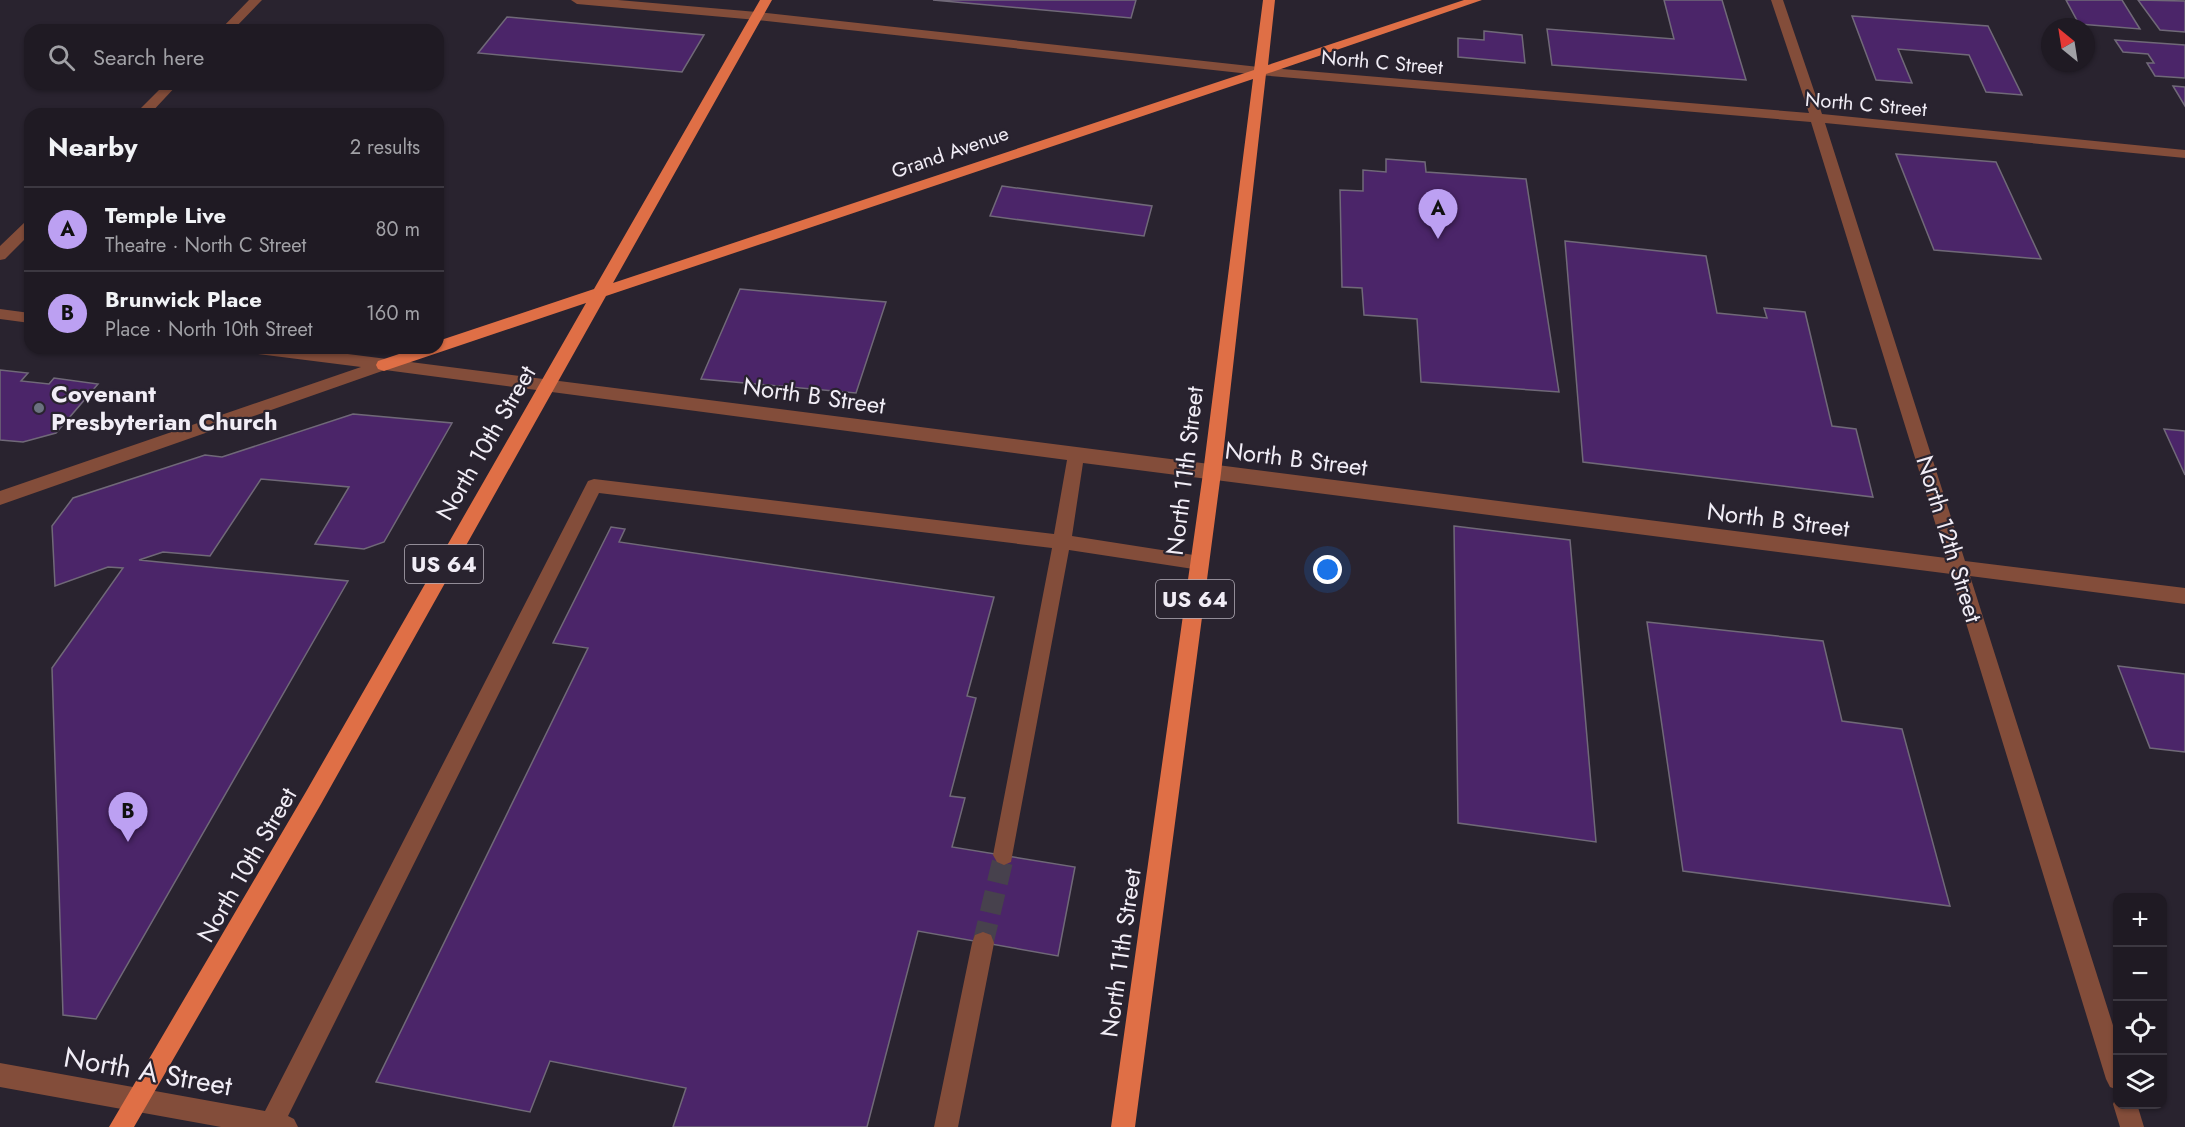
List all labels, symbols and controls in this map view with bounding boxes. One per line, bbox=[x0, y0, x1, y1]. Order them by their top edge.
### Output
north arrow bbox=[2041, 18, 2095, 72]
search box bbox=[24, 24, 444, 90]
icon: search bbox=[45, 41, 78, 74]
text: Search here bbox=[93, 41, 204, 73]
street label: North C Street bbox=[1320, 43, 1444, 82]
street label: North C Street bbox=[1804, 85, 1928, 124]
street label: Grand Avenue bbox=[888, 119, 1013, 186]
text: Nearby bbox=[48, 128, 137, 166]
text: 2 results bbox=[350, 133, 420, 162]
pin: A bbox=[1418, 190, 1458, 239]
text: Temple Live bbox=[105, 199, 226, 231]
text: A bbox=[60, 215, 75, 244]
text: 80 m bbox=[375, 215, 420, 244]
text: Theatre · North C Street bbox=[105, 231, 306, 260]
text: Brunwick Place bbox=[105, 283, 262, 315]
text: B bbox=[61, 299, 74, 328]
text: 160 m bbox=[366, 299, 420, 328]
text: Place · North 10th Street bbox=[105, 315, 313, 344]
street label: North 10th Street bbox=[427, 359, 544, 527]
street label: North B Street bbox=[741, 368, 888, 423]
place label: Covenant Presbyterian Church bbox=[51, 376, 278, 439]
street label: North 11th Street bbox=[1157, 384, 1212, 557]
marker: Covenant Presbyterian Church bbox=[32, 401, 46, 415]
street label: North B Street bbox=[1223, 432, 1370, 485]
street label: North 12th Street bbox=[1907, 451, 1992, 627]
street label: North B Street bbox=[1705, 493, 1852, 546]
road number: US 64 bbox=[405, 545, 483, 583]
your location bbox=[1313, 555, 1342, 584]
road number: US 64 bbox=[1156, 580, 1234, 618]
street label: North 10th Street bbox=[188, 781, 305, 949]
pin: B bbox=[108, 792, 148, 842]
street label: North 11th Street bbox=[1091, 866, 1150, 1040]
map controls bbox=[2113, 893, 2167, 1109]
button: + bbox=[2113, 893, 2167, 947]
button: − bbox=[2113, 947, 2167, 1001]
button: locate bbox=[2113, 1001, 2167, 1055]
street label: North A Street bbox=[61, 1037, 236, 1106]
button: layers bbox=[2113, 1055, 2167, 1109]

